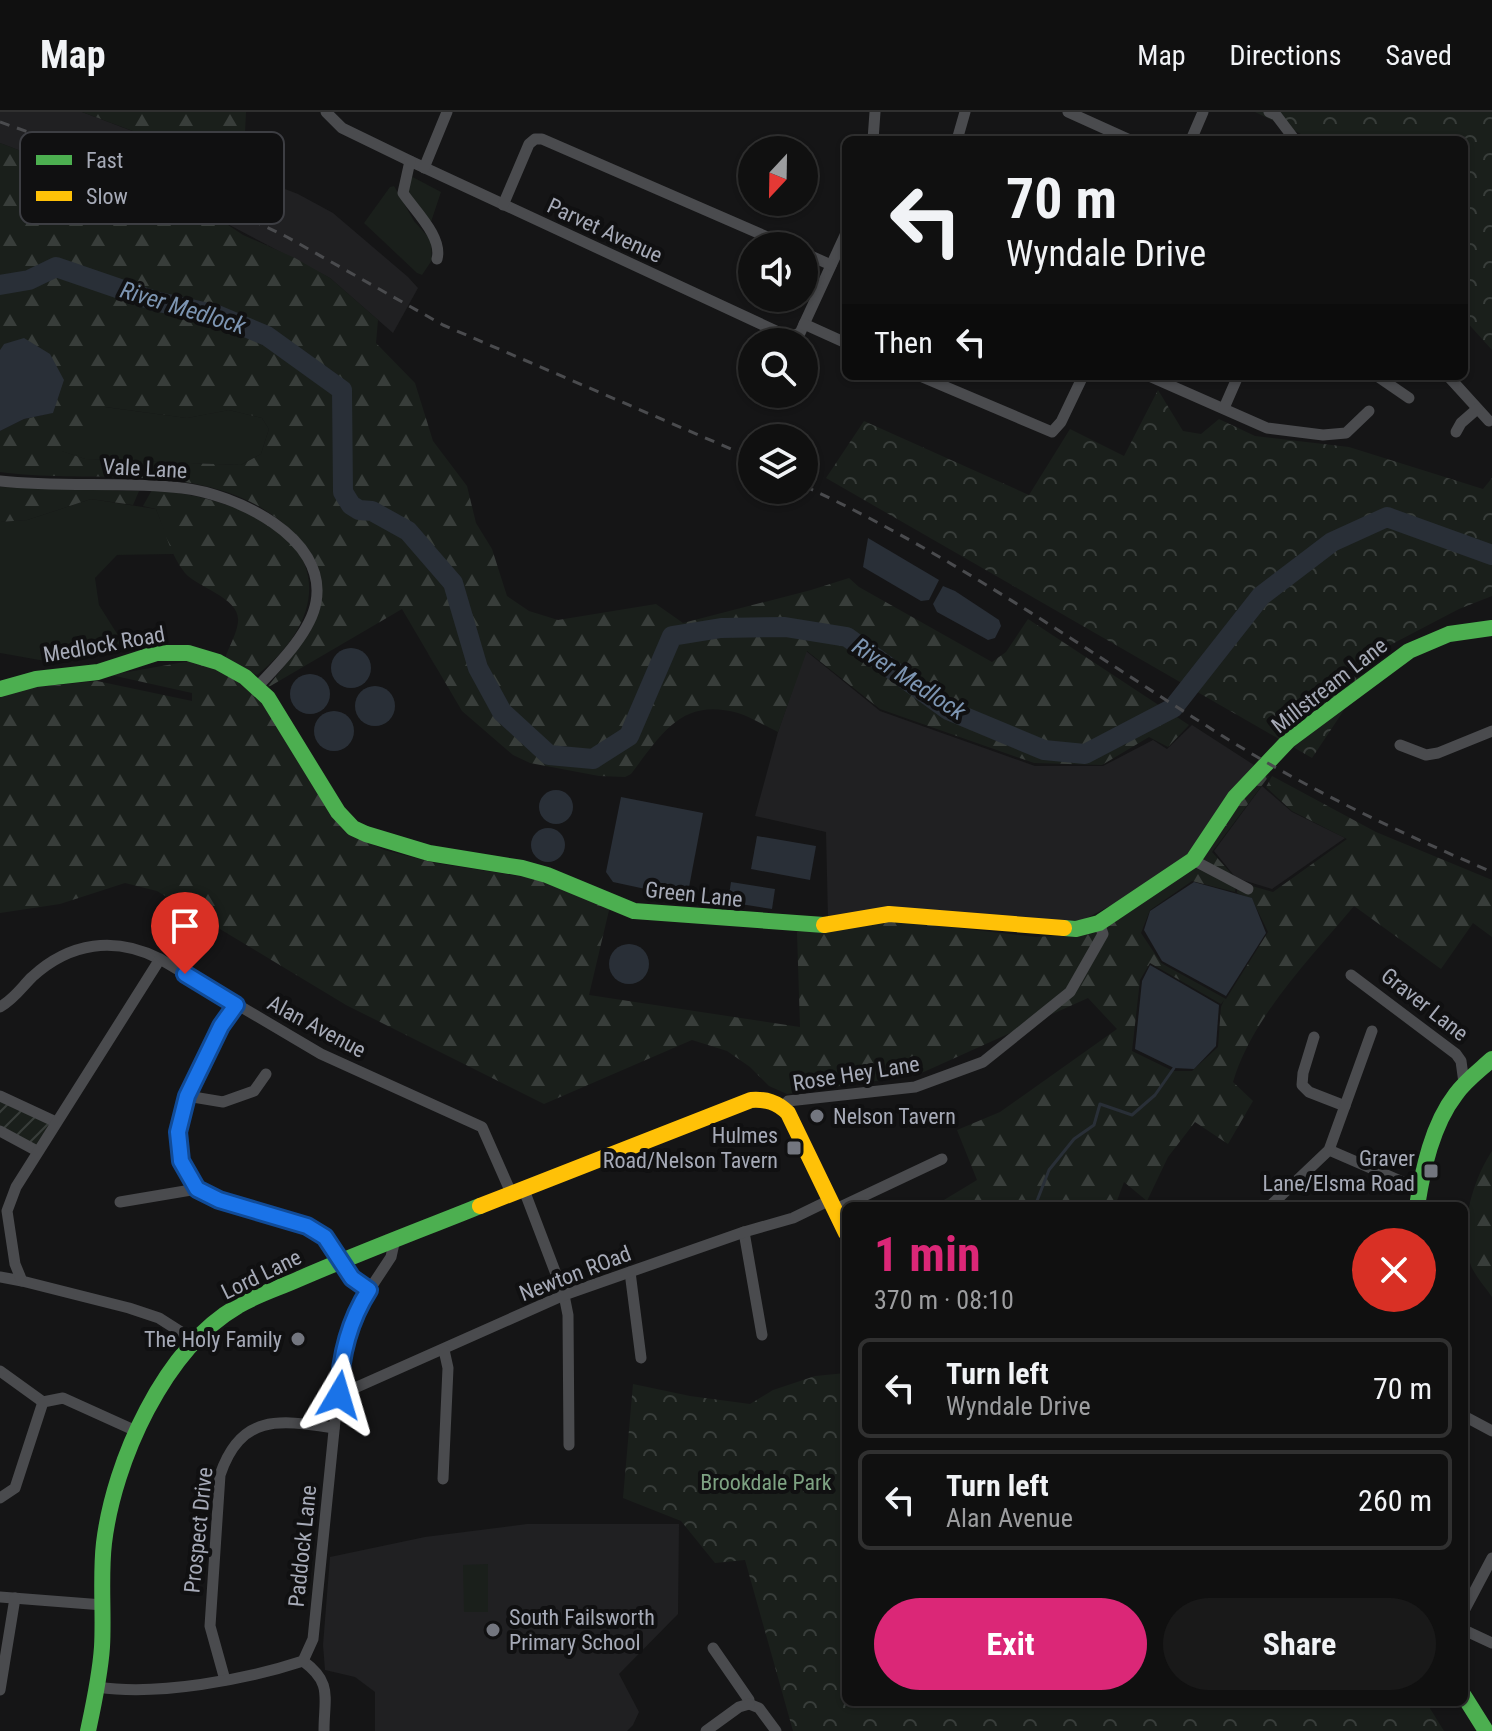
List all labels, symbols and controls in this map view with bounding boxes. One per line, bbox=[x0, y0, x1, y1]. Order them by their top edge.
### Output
text: Map bbox=[40, 33, 106, 77]
text: Map bbox=[1137, 39, 1186, 72]
text: Directions bbox=[1230, 39, 1341, 72]
text: Saved bbox=[1385, 39, 1452, 72]
legend bbox=[20, 132, 284, 224]
north arrow bbox=[738, 136, 818, 216]
map controls bbox=[738, 136, 818, 504]
text: Fast bbox=[86, 148, 123, 173]
text: 70 m bbox=[1006, 166, 1117, 232]
icon: left bbox=[874, 168, 978, 272]
text: Slow bbox=[86, 184, 128, 209]
street label: Parvet Avenue bbox=[543, 193, 666, 268]
button: sound bbox=[738, 232, 818, 312]
text: Wyndale Drive bbox=[1006, 233, 1206, 275]
water label: River Medlock bbox=[117, 276, 249, 340]
icon: left bbox=[949, 320, 993, 364]
text: Then bbox=[874, 325, 933, 360]
button: search bbox=[738, 328, 818, 408]
button: layers bbox=[738, 424, 818, 504]
street label: Vale Lane bbox=[102, 454, 188, 483]
street label: Medlock Road bbox=[41, 621, 167, 668]
water label: River Medlock bbox=[847, 632, 971, 726]
street label: Millstream Lane bbox=[1267, 633, 1392, 738]
street label: Green Lane bbox=[644, 877, 744, 912]
pin bbox=[151, 892, 219, 974]
icon: arrive bbox=[163, 904, 207, 948]
street label: Graver Lane bbox=[1376, 963, 1473, 1046]
street label: Alan Avenue bbox=[264, 990, 370, 1063]
street label: Rose Hey Lane bbox=[791, 1051, 921, 1096]
place label: Nelson Tavern bbox=[833, 1104, 956, 1129]
marker: Nelson Tavern bbox=[808, 1107, 826, 1125]
place label: Hulmes Road/Nelson Tavern bbox=[603, 1123, 778, 1173]
marker: Hulmes Road/Nelson Tavern bbox=[785, 1139, 803, 1157]
place label: Graver Lane/Elsma Road bbox=[1263, 1146, 1415, 1196]
marker: Graver Lane/Elsma Road bbox=[1422, 1162, 1440, 1180]
text: 1 min bbox=[874, 1226, 981, 1283]
button: close bbox=[1352, 1228, 1436, 1312]
street label: Newton ROad bbox=[516, 1241, 635, 1306]
street label: Lord Lane bbox=[217, 1244, 305, 1305]
text: 370 m · 08:10 bbox=[874, 1285, 1014, 1315]
place label: The Holy Family bbox=[144, 1327, 282, 1352]
marker: The Holy Family bbox=[289, 1330, 307, 1348]
position arrow bbox=[297, 1353, 381, 1437]
text: Turn left bbox=[946, 1356, 1049, 1391]
icon: left bbox=[878, 1366, 922, 1410]
text: 70 m bbox=[1373, 1371, 1432, 1406]
text: Wyndale Drive bbox=[946, 1391, 1091, 1421]
street label: Prospect Drive bbox=[179, 1466, 218, 1594]
text: Turn left bbox=[946, 1468, 1049, 1503]
park label: Brookdale Park bbox=[700, 1470, 832, 1495]
icon: left bbox=[878, 1478, 922, 1522]
text: 260 m bbox=[1358, 1483, 1432, 1518]
street label: Paddock Lane bbox=[284, 1484, 321, 1608]
text: Alan Avenue bbox=[946, 1503, 1073, 1533]
button: Exit bbox=[874, 1598, 1147, 1690]
button: Share bbox=[1163, 1598, 1436, 1690]
place label: South Failsworth Primary School bbox=[509, 1605, 655, 1655]
marker: South Failsworth Primary School bbox=[484, 1621, 502, 1639]

